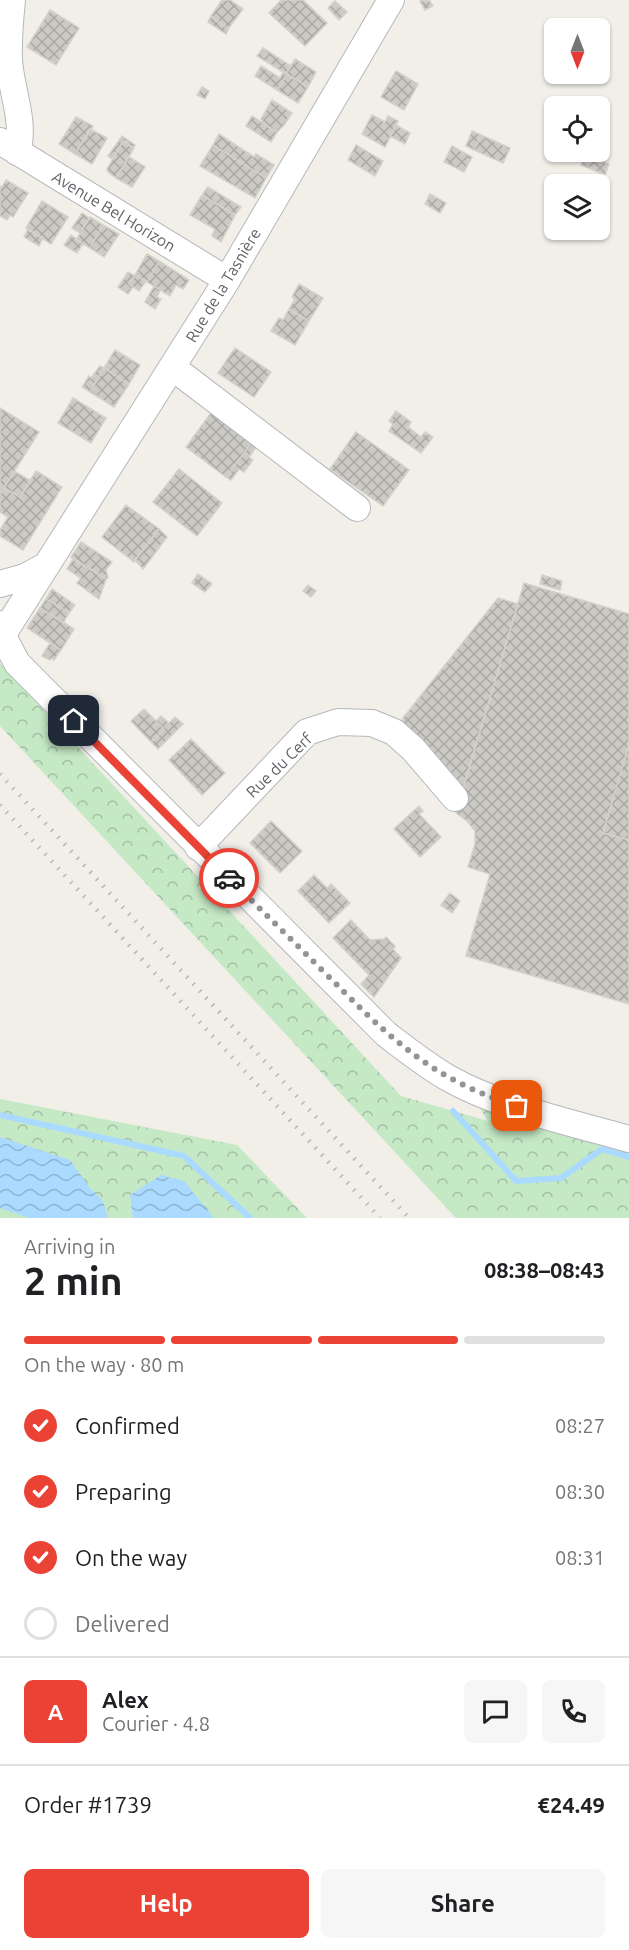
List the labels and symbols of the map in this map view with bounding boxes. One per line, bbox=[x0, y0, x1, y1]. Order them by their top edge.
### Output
north arrow bbox=[544, 18, 610, 84]
street label: Avenue Bel Horizon bbox=[49, 167, 179, 255]
street label: Rue de la Tasnière bbox=[182, 225, 264, 345]
pin bbox=[48, 695, 99, 746]
street label: Rue du Cerf bbox=[242, 729, 316, 801]
courier bbox=[199, 848, 259, 908]
pin bbox=[491, 1080, 542, 1131]

